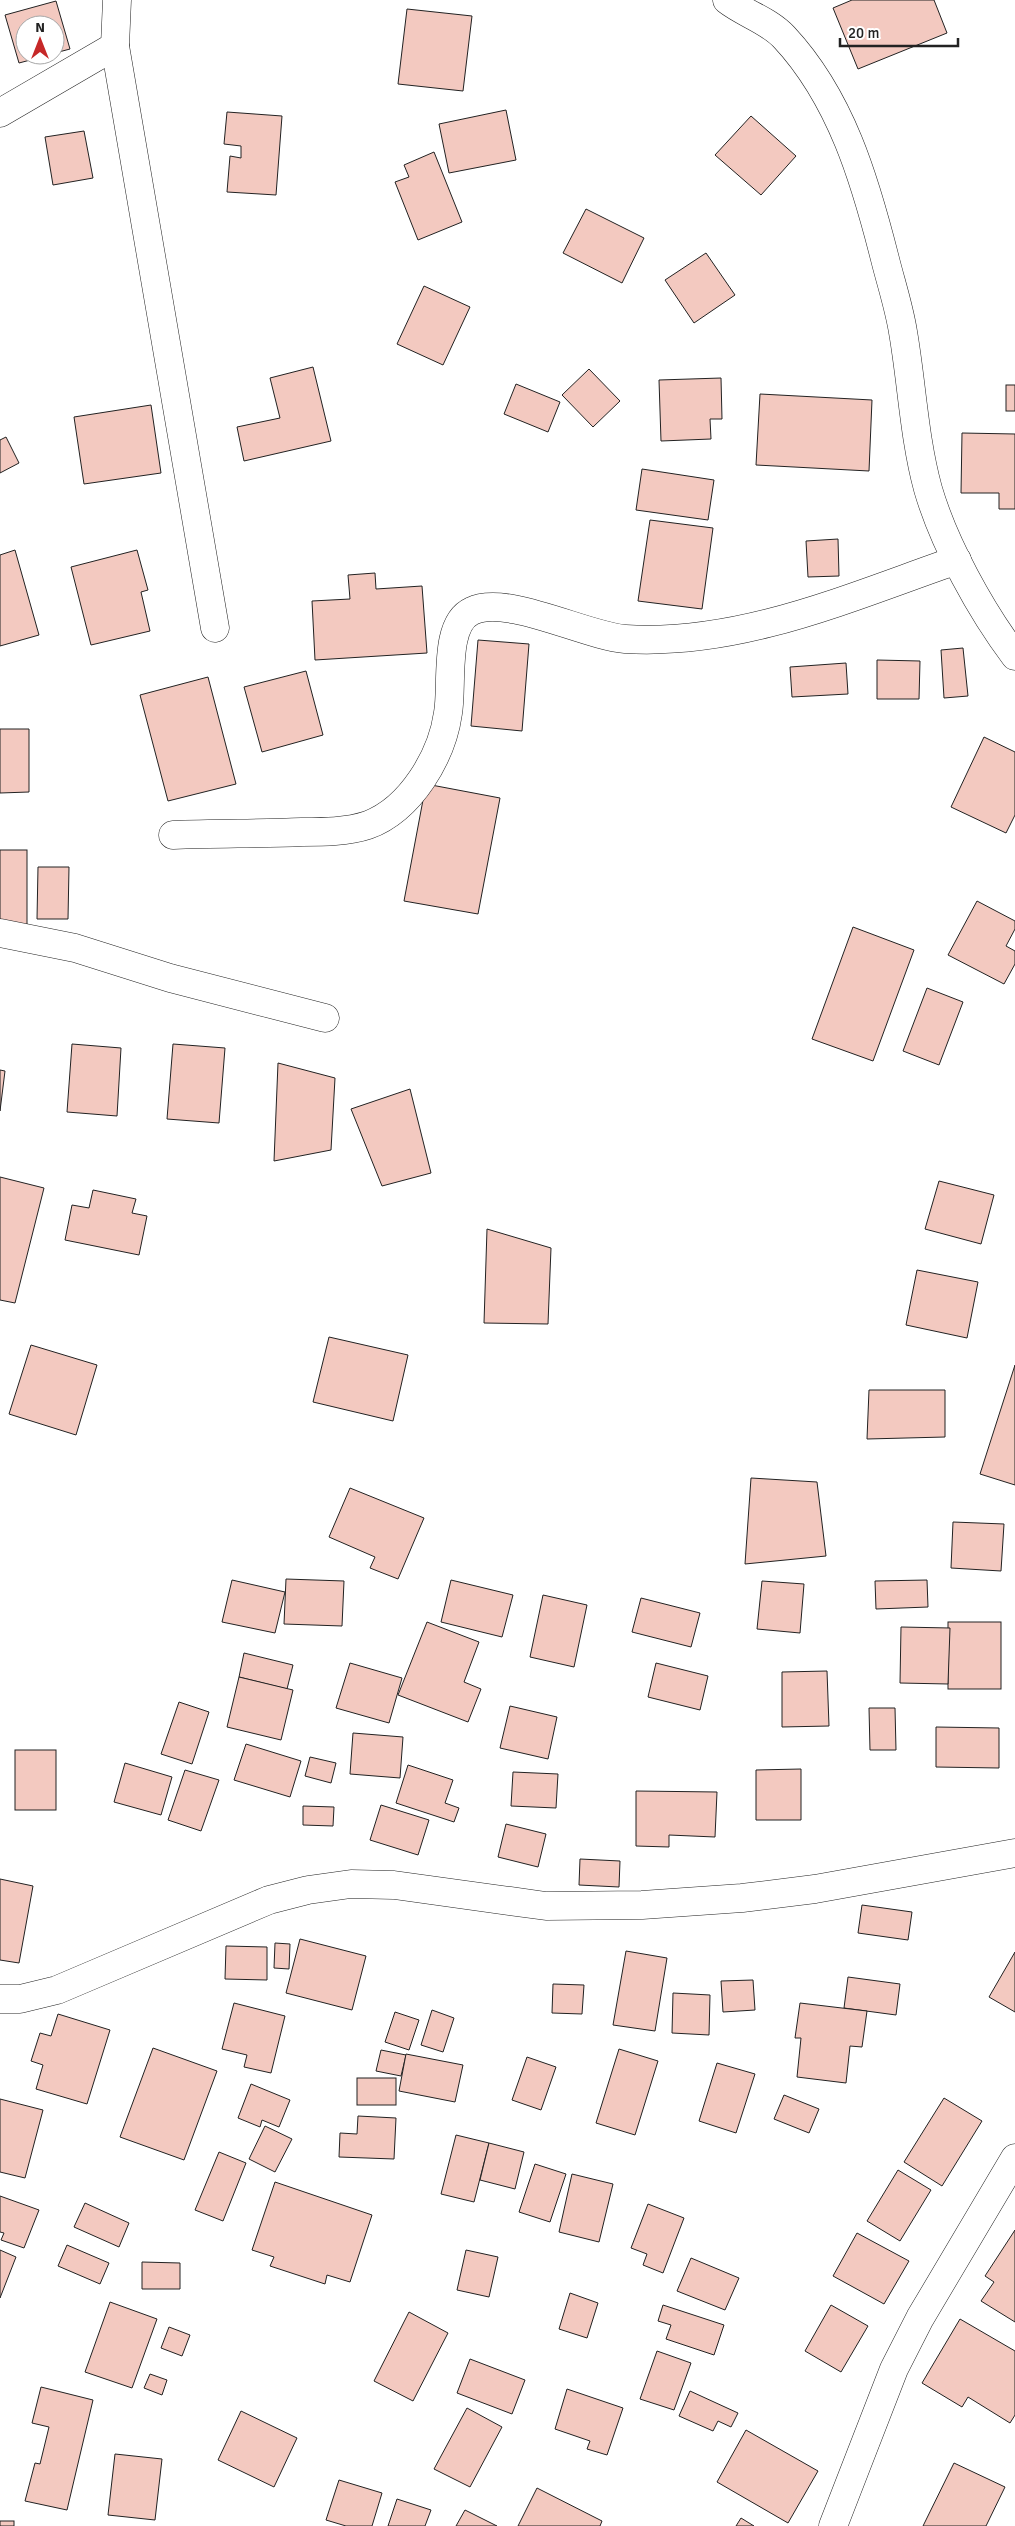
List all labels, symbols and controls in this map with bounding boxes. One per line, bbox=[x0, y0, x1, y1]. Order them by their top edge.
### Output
north arrow bbox=[15, 15, 65, 65]
scale bar bbox=[840, 15, 958, 47]
text: N bbox=[35, 19, 45, 36]
text: 20 m bbox=[848, 24, 879, 42]

